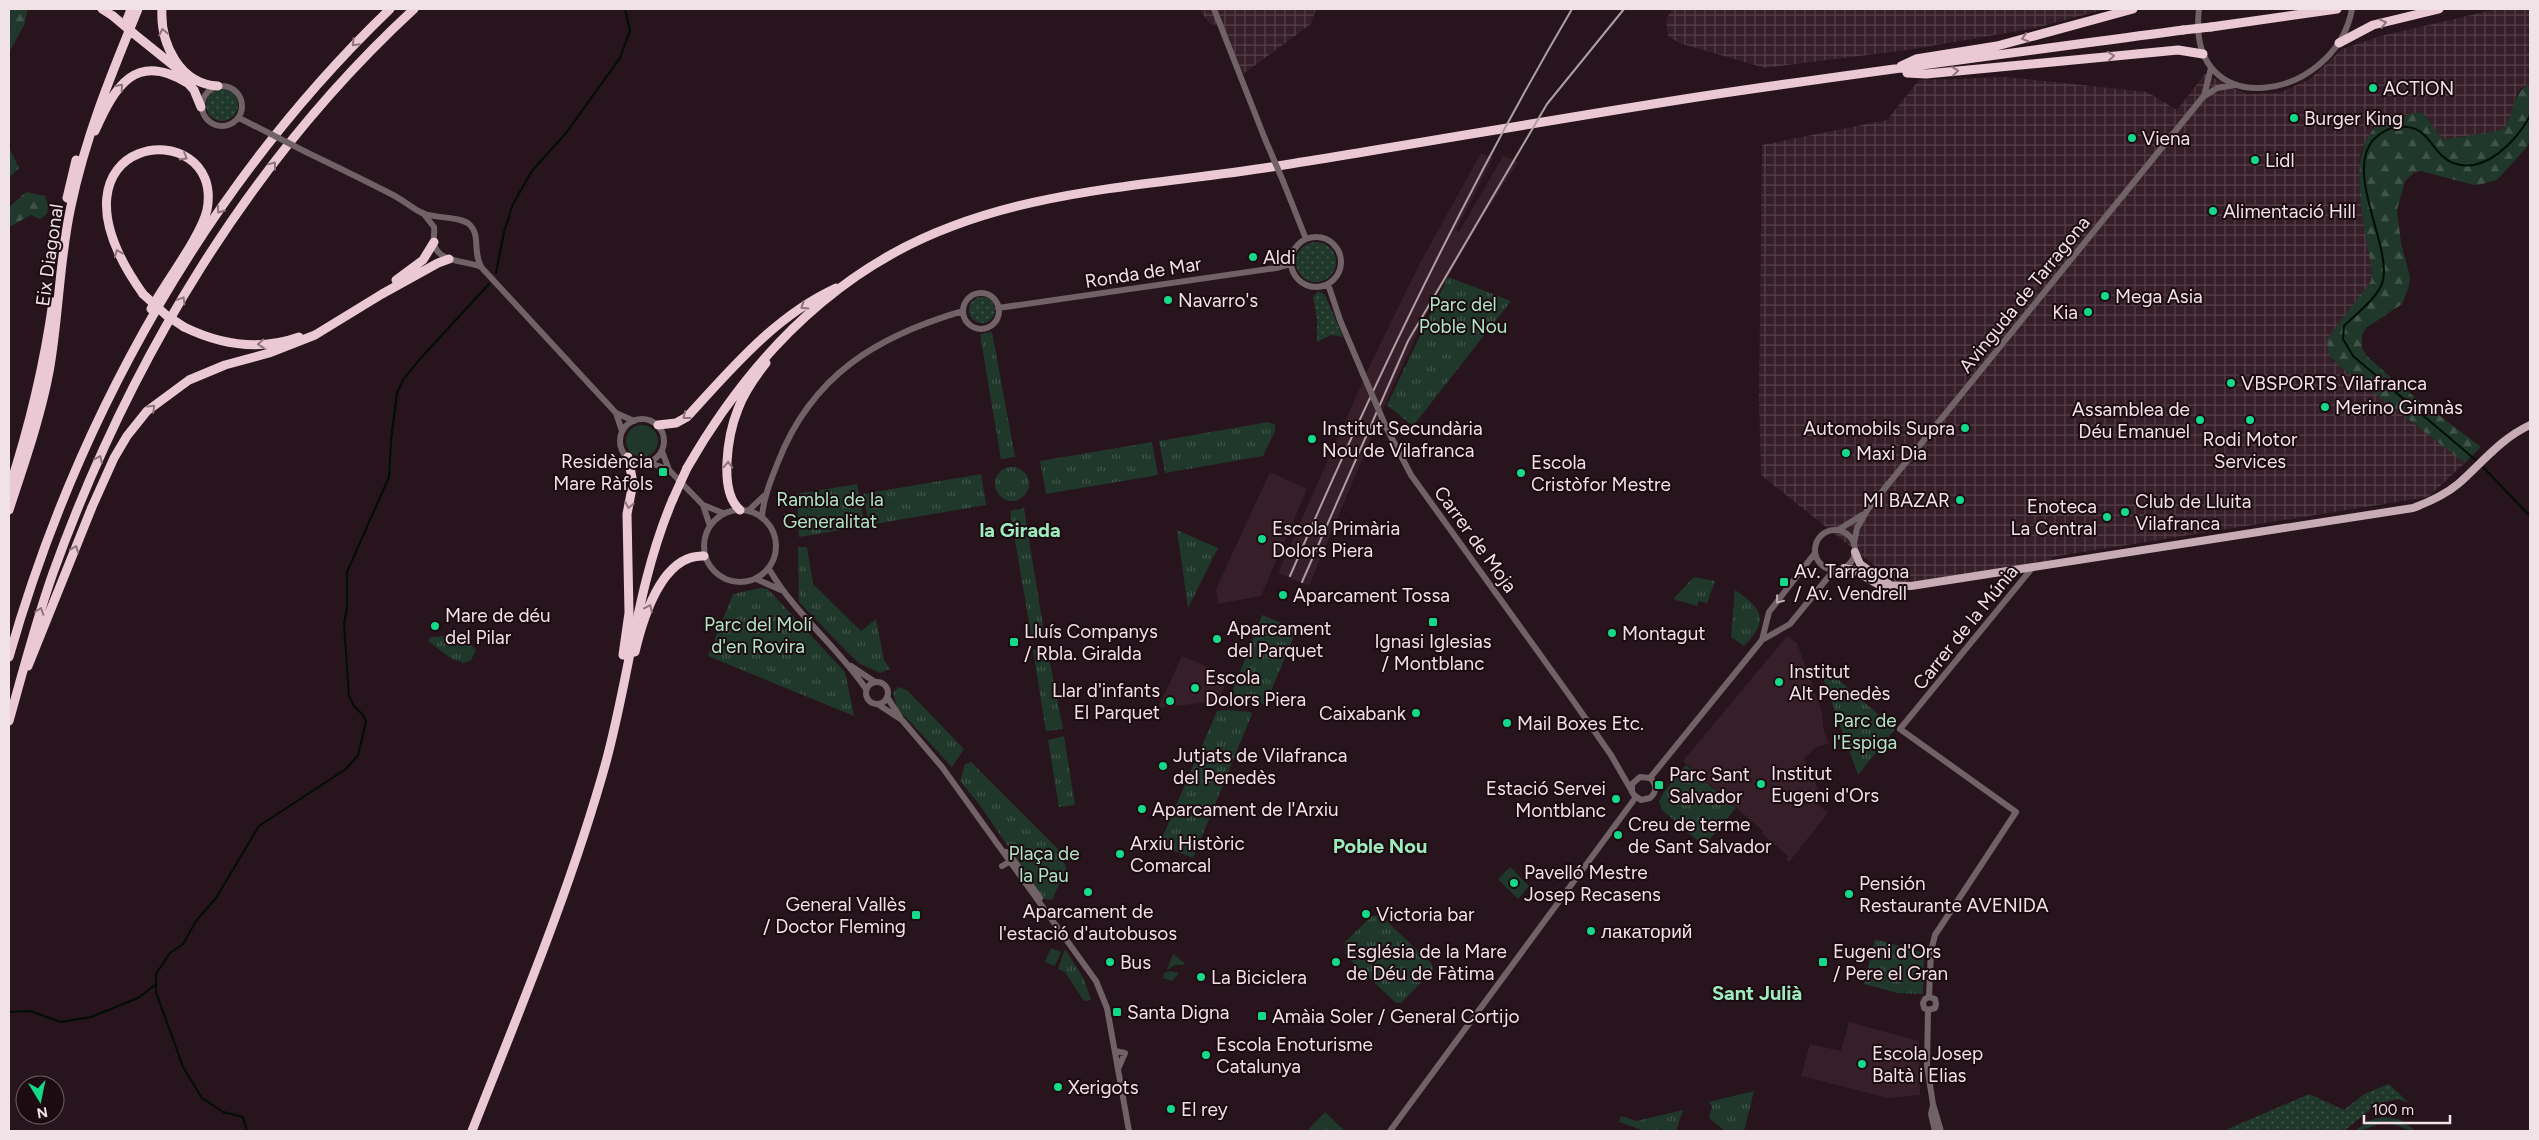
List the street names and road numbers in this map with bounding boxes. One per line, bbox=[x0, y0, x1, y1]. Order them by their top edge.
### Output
street label: Eix Diagonal bbox=[31, 202, 68, 308]
street label: Avinguda de Tarragona bbox=[1954, 211, 2095, 377]
street label: Ronda de Mar bbox=[1083, 252, 1203, 293]
street label: Carrer de Moja bbox=[1429, 482, 1522, 597]
street label: Carrer de la Múnia bbox=[1908, 560, 2023, 694]

